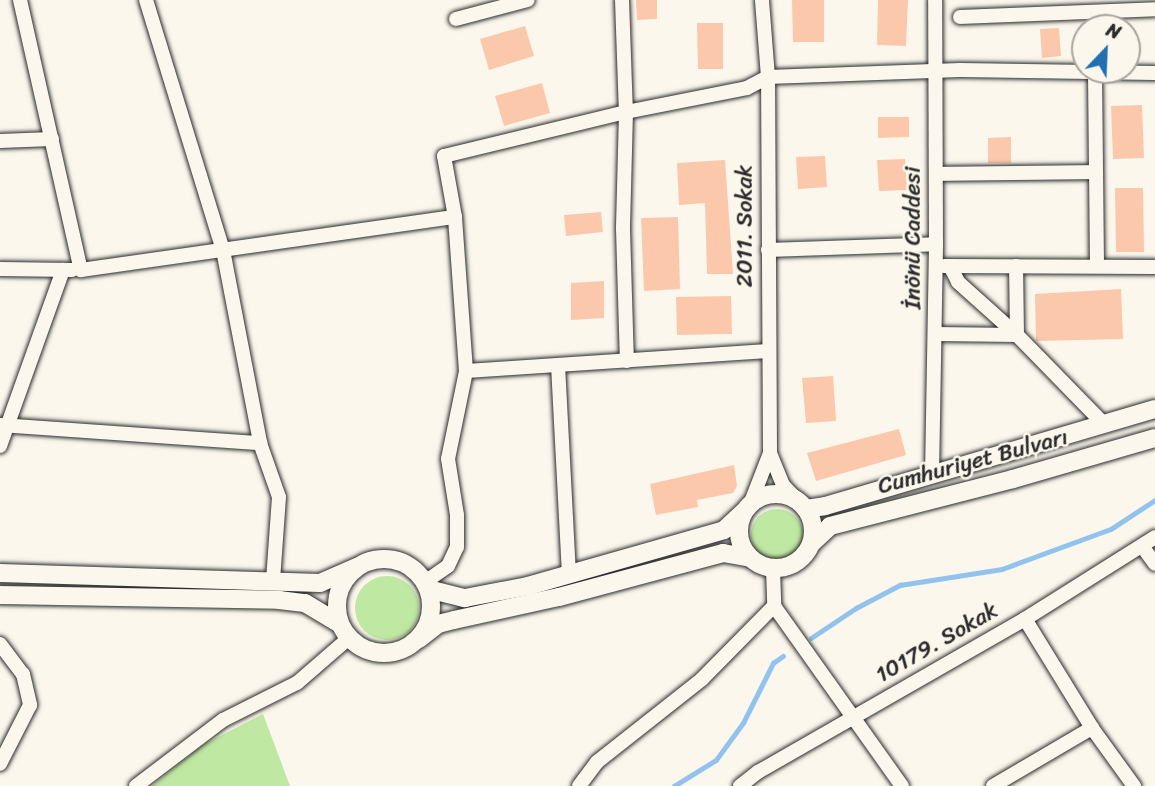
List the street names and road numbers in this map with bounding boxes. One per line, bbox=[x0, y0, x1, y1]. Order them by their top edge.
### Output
street label: 2011. Sokak bbox=[731, 165, 759, 287]
street label: İnönü Caddesi bbox=[899, 167, 927, 309]
street label: Cumhuriyet Bulvarı bbox=[875, 423, 1071, 501]
street label: 10179. Sokak bbox=[871, 597, 1003, 689]

